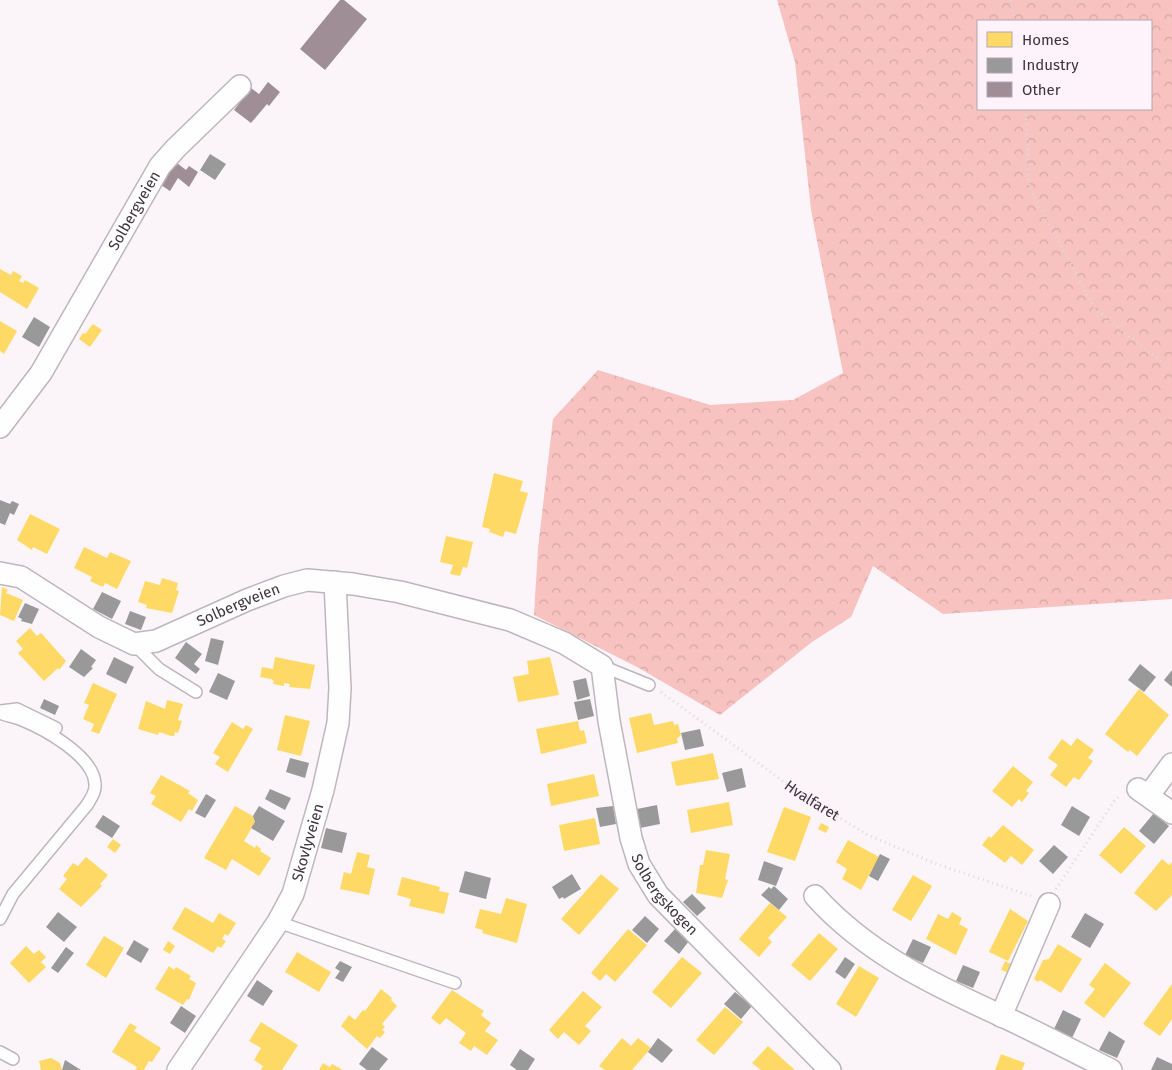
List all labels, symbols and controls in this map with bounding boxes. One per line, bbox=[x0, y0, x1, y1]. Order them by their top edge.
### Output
legend bbox=[977, 20, 1152, 110]
text: Homes bbox=[1022, 31, 1069, 49]
text: Industry bbox=[1022, 56, 1079, 74]
text: Other bbox=[1022, 81, 1061, 99]
street label: Solbergveien bbox=[104, 168, 164, 254]
street label: Solbergveien bbox=[194, 579, 282, 630]
street label: Hvalfaret bbox=[781, 776, 843, 825]
street label: Skovlyveien bbox=[288, 801, 328, 884]
street label: Solbergskogen bbox=[627, 852, 702, 939]

